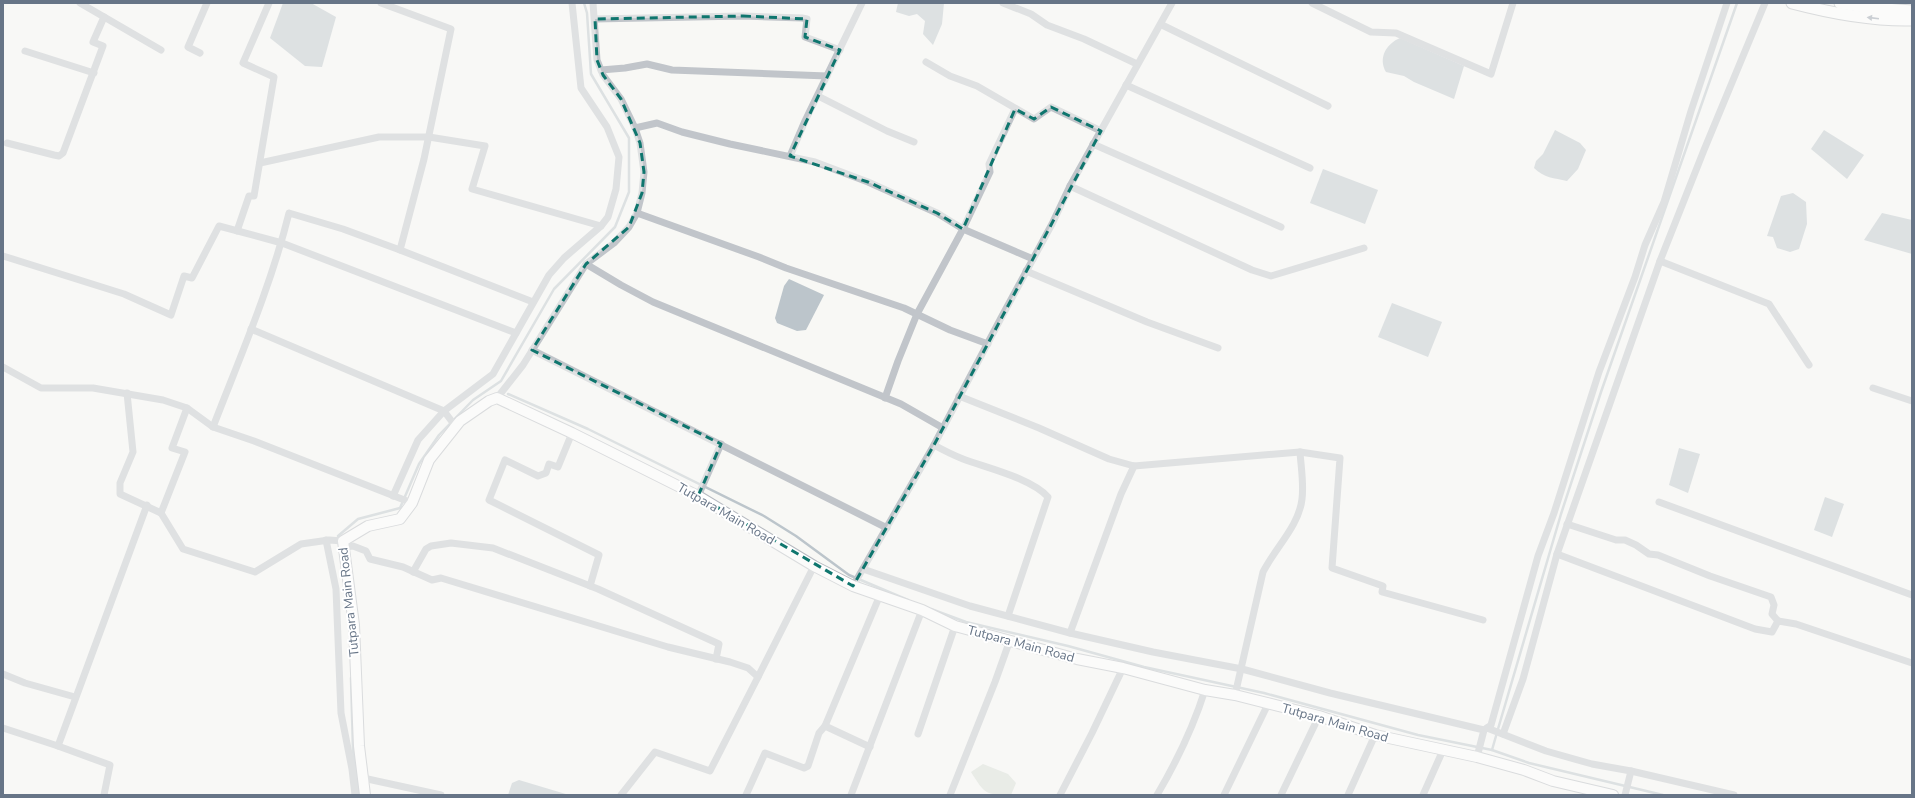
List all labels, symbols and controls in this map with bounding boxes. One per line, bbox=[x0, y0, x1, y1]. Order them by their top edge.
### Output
one-way arrow bbox=[1867, 14, 1879, 21]
street label: Tutpara Main Road bbox=[674, 479, 778, 549]
street label: Tutpara Main Road bbox=[334, 546, 364, 658]
street label: Tutpara Main Road bbox=[966, 621, 1076, 667]
street label: Tutpara Main Road bbox=[1280, 699, 1390, 747]

